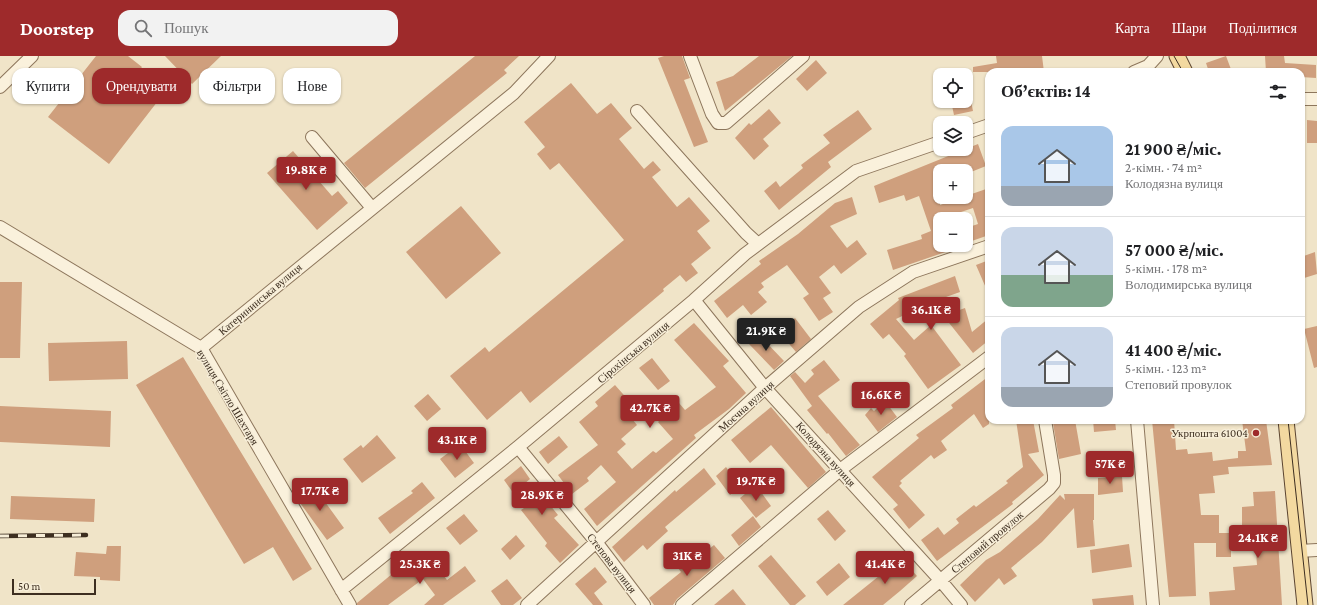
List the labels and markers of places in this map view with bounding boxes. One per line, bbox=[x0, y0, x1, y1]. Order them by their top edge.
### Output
pin: 19.8K ₴ bbox=[269, 157, 343, 191]
pin: 36.1K ₴ bbox=[894, 297, 968, 331]
pin: 21.9K ₴ bbox=[729, 318, 803, 352]
pin: 16.6K ₴ bbox=[844, 382, 918, 416]
pin: 42.7K ₴ bbox=[613, 395, 687, 429]
pin: 43.1K ₴ bbox=[420, 427, 494, 461]
place label: Укрпошта 61004 bbox=[1171, 427, 1248, 439]
marker: Укрпошта 61004 bbox=[1251, 428, 1261, 438]
pin: 57K ₴ bbox=[1082, 451, 1138, 485]
pin: 19.7K ₴ bbox=[719, 468, 793, 502]
pin: 17.7K ₴ bbox=[283, 478, 357, 512]
pin: 28.9K ₴ bbox=[505, 482, 579, 516]
pin: 24.1K ₴ bbox=[1221, 525, 1295, 559]
pin: 31K ₴ bbox=[659, 543, 715, 577]
pin: 25.3K ₴ bbox=[383, 551, 457, 585]
pin: 41.4K ₴ bbox=[848, 551, 922, 585]

